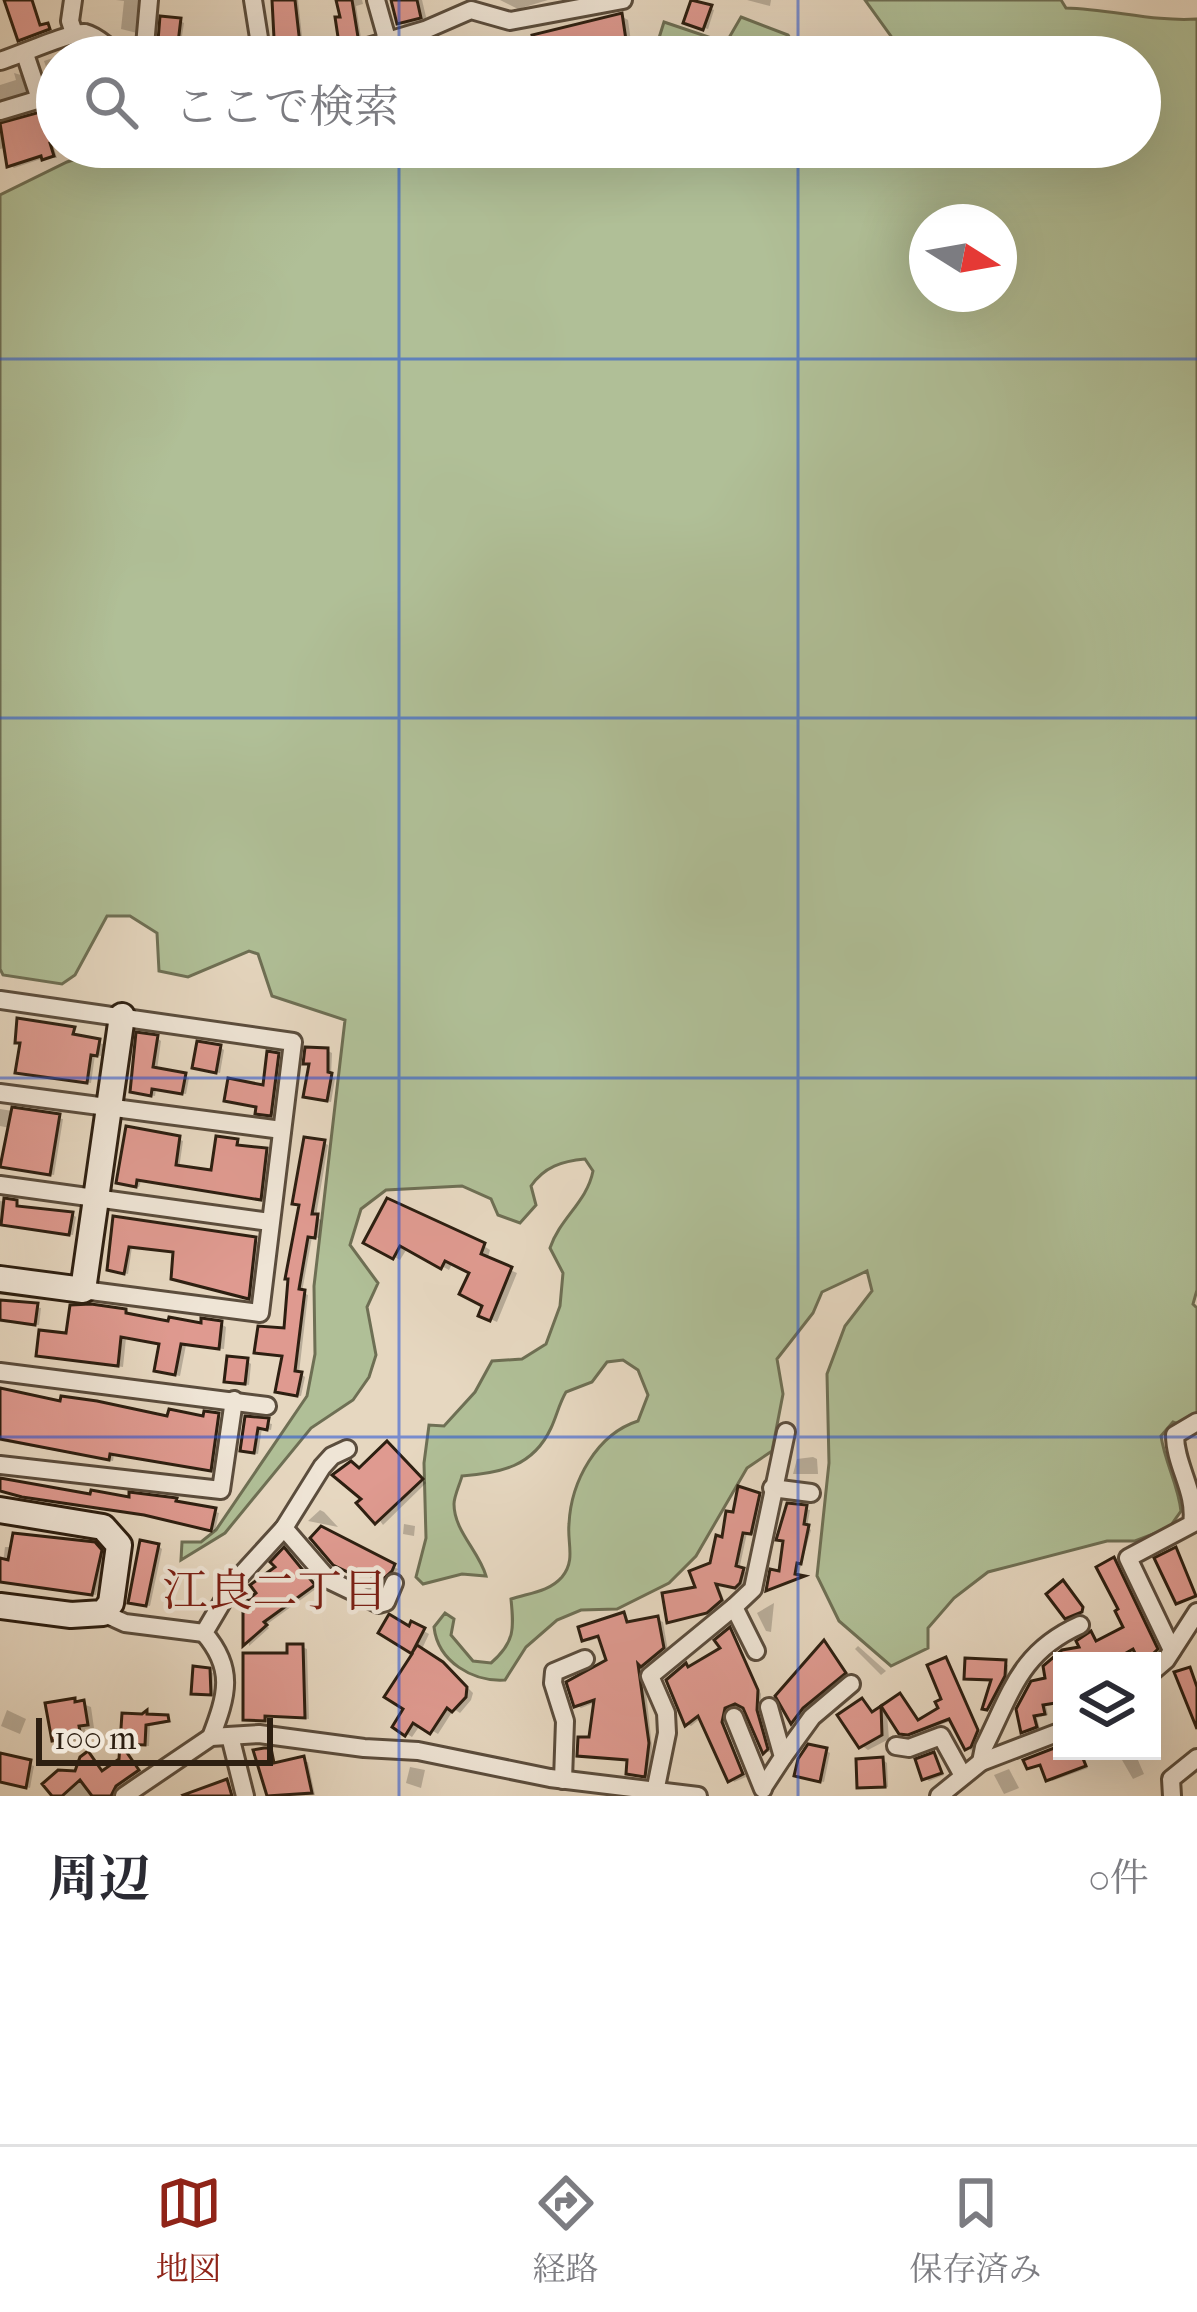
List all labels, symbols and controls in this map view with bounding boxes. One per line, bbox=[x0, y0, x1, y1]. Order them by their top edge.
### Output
search box bbox=[36, 36, 1161, 168]
icon: search bbox=[78, 69, 144, 135]
text: ここで検索 bbox=[174, 81, 399, 134]
north arrow bbox=[909, 204, 1017, 312]
district label: 江良二丁目 bbox=[162, 1565, 388, 1618]
map controls bbox=[1053, 1652, 1161, 1760]
button: layers bbox=[1053, 1652, 1161, 1760]
scale bar bbox=[36, 1712, 273, 1765]
text: 100 m bbox=[54, 1719, 137, 1758]
text: 周辺 bbox=[48, 1849, 150, 1909]
text: 0件 bbox=[1088, 1855, 1149, 1901]
tab: 地図 bbox=[156, 2170, 222, 2289]
tab: 経路 bbox=[533, 2170, 599, 2289]
tab: 保存済み bbox=[910, 2170, 1042, 2289]

